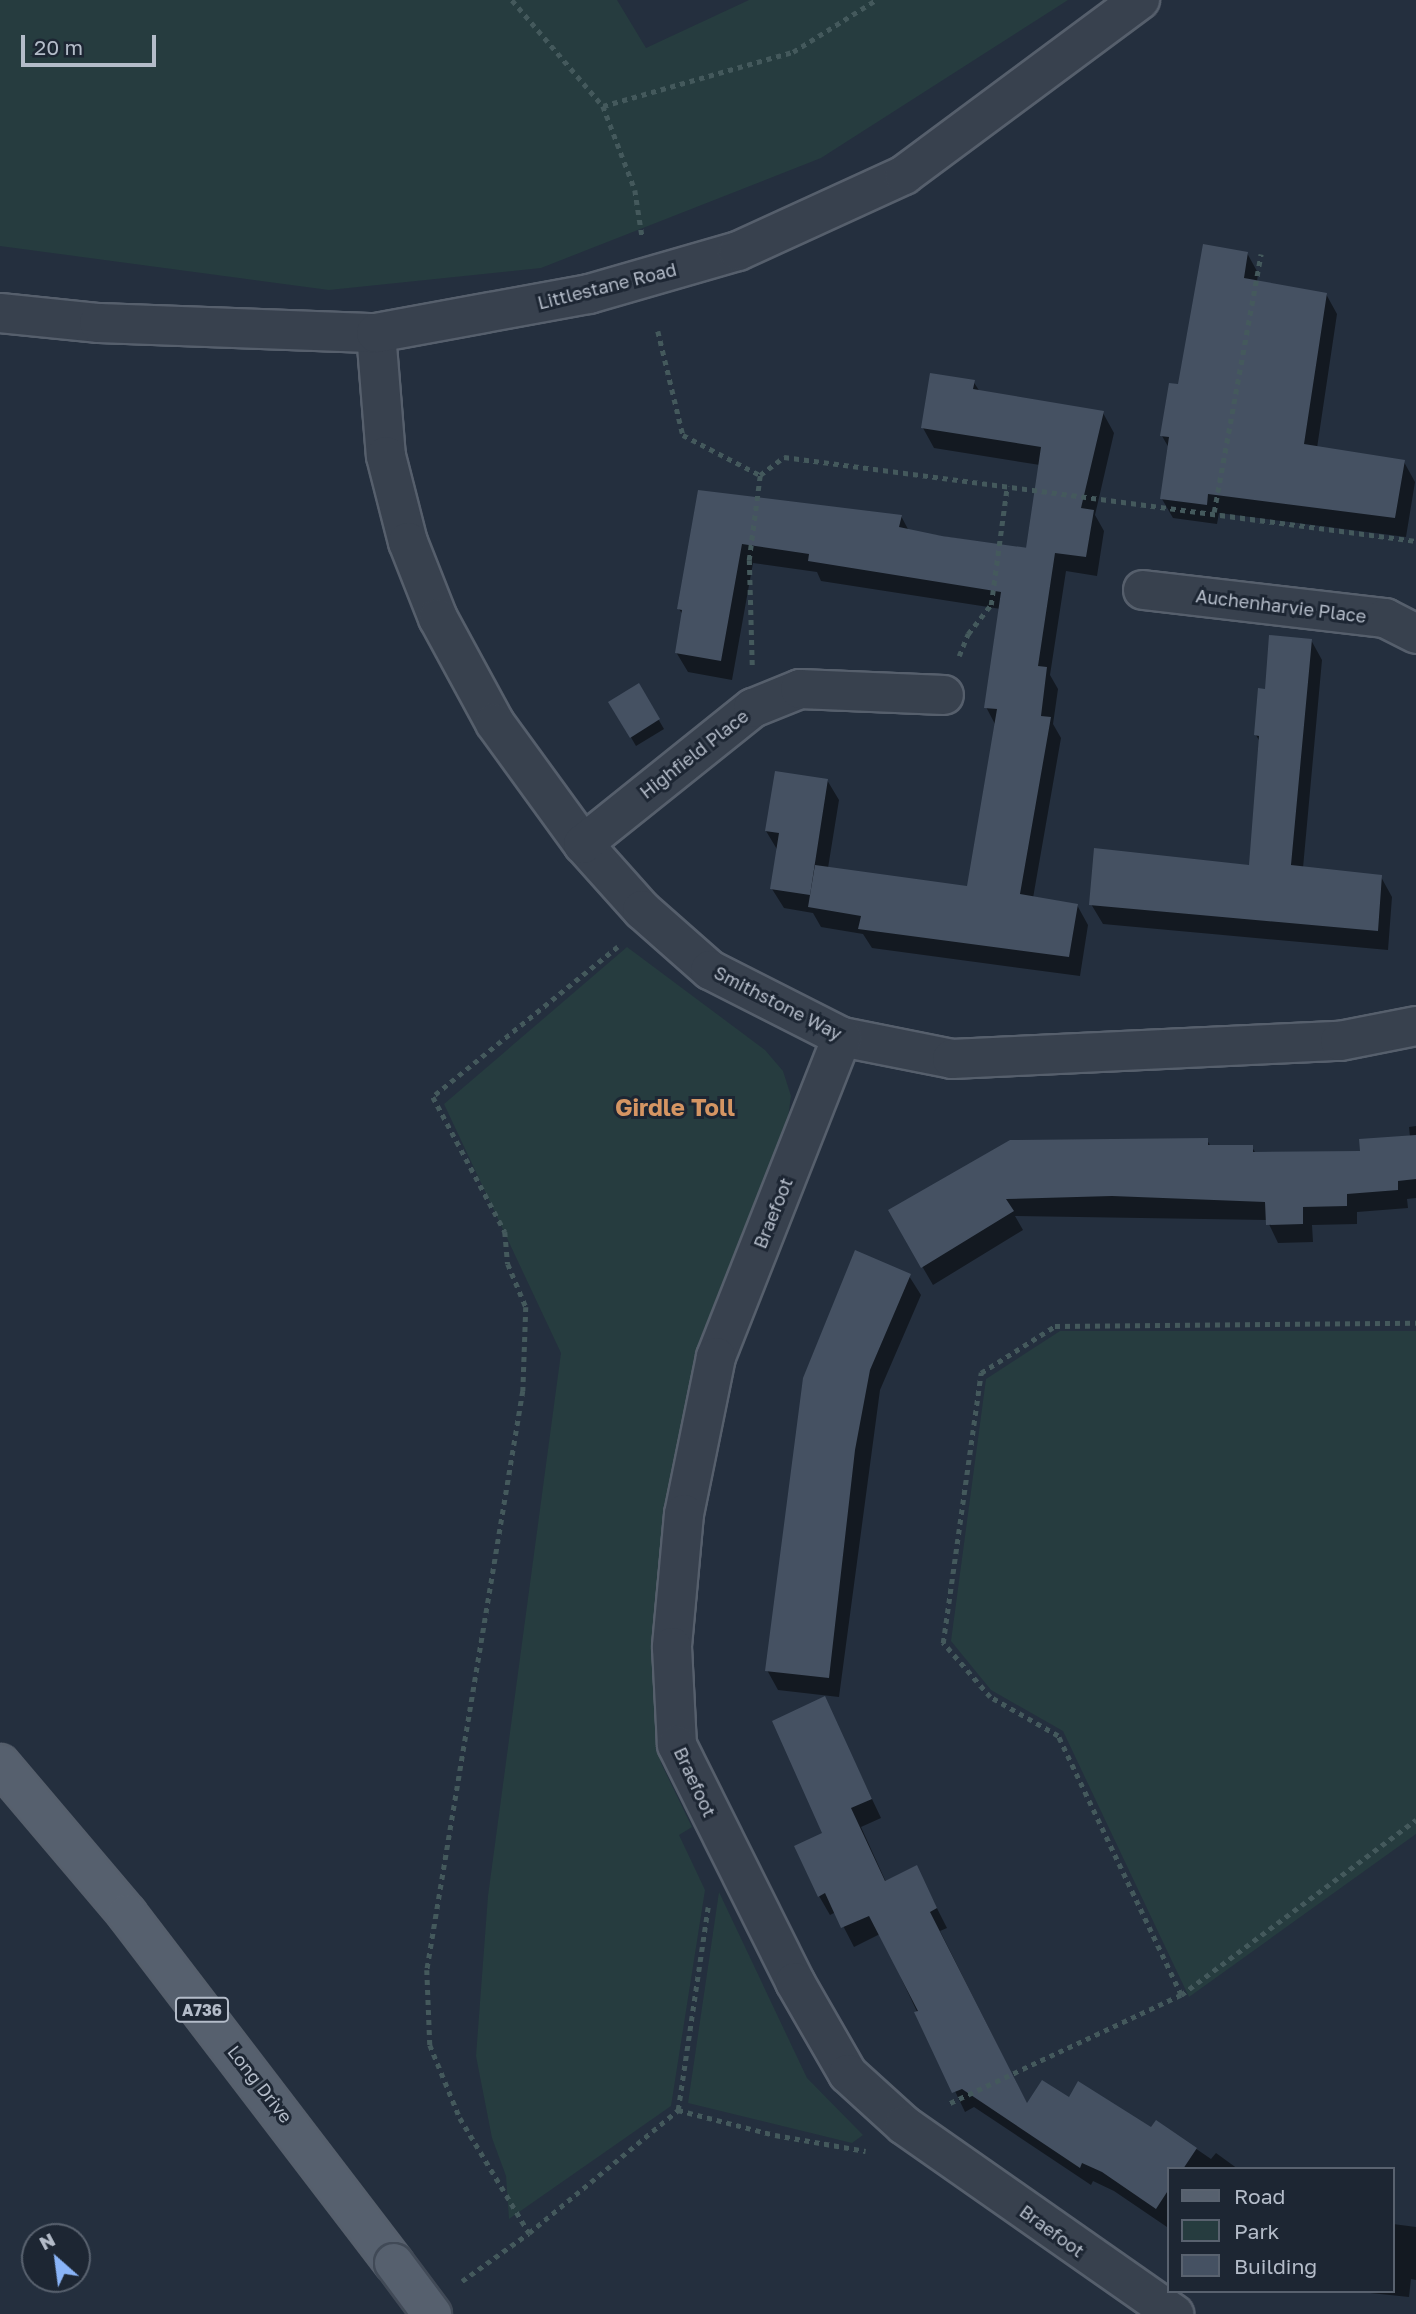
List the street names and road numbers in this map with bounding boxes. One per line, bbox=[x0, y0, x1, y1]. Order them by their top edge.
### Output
street label: Littlestane Road bbox=[535, 258, 679, 314]
street label: Auchenharvie Place bbox=[1195, 585, 1367, 627]
street label: Highfield Place bbox=[636, 705, 752, 803]
street label: Smithstone Way bbox=[710, 961, 846, 1045]
street label: Braefoot bbox=[749, 1174, 797, 1252]
street label: Braefoot bbox=[669, 1744, 721, 1820]
road number: A736 bbox=[174, 1998, 230, 2022]
street label: Long Drive bbox=[223, 2041, 297, 2127]
street label: Braefoot bbox=[1016, 2200, 1088, 2262]

